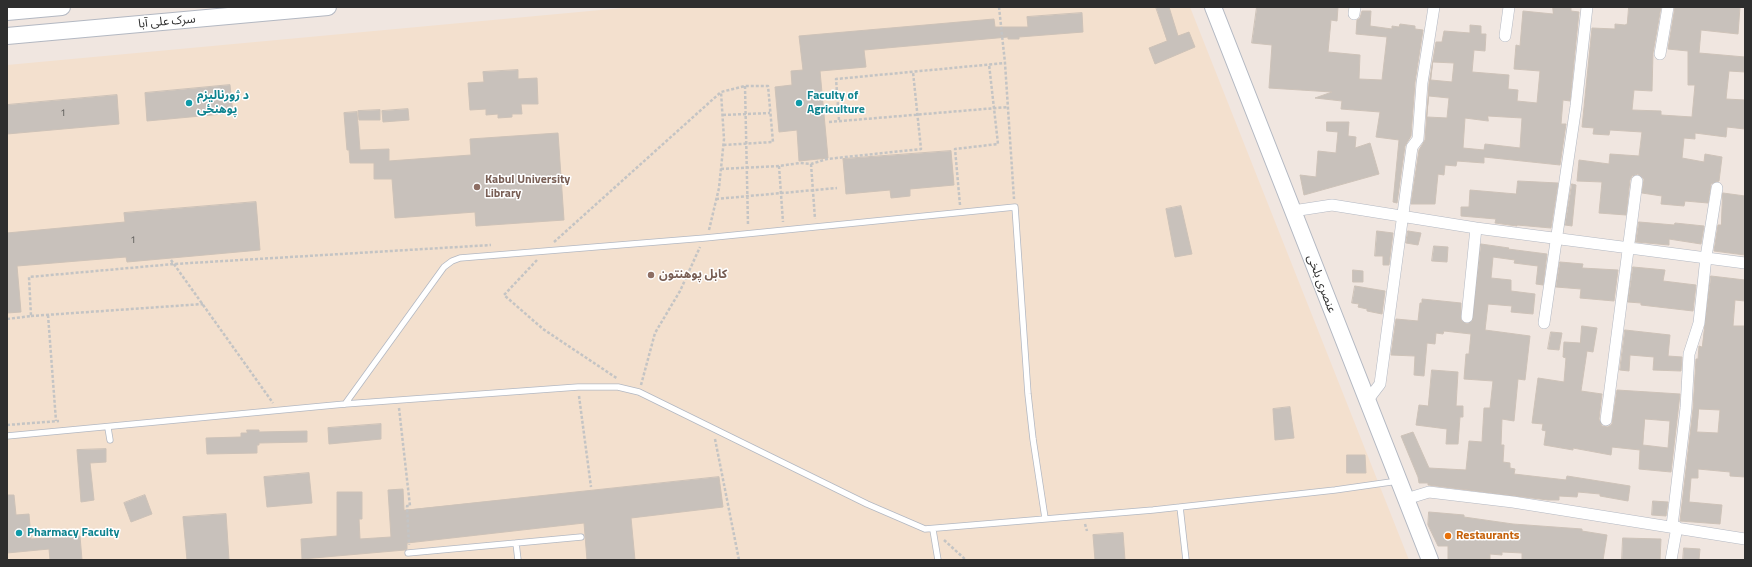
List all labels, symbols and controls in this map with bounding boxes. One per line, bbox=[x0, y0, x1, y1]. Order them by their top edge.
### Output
street label: سرک علی آبا bbox=[138, 12, 196, 32]
place label: د ژورنالیزم پوهنحٔی bbox=[197, 89, 249, 117]
place label: Faculty of Agriculture bbox=[807, 89, 865, 117]
marker: د ژورنالیزم پوهنحٔی bbox=[184, 98, 194, 108]
marker: Faculty of Agriculture bbox=[794, 98, 804, 108]
house number: 1 bbox=[60, 108, 66, 120]
place label: Kabul University Library bbox=[485, 173, 570, 201]
marker: Kabul University Library bbox=[472, 182, 482, 192]
house number: 1 bbox=[130, 235, 136, 247]
street label: عنصری بلخی bbox=[1303, 253, 1339, 315]
place label: کابل پوهنتون bbox=[659, 268, 727, 282]
marker: کابل پوهنتون bbox=[646, 270, 656, 280]
place label: Pharmacy Faculty bbox=[27, 526, 119, 540]
marker: Pharmacy Faculty bbox=[14, 528, 24, 538]
place label: Restaurants bbox=[1456, 529, 1520, 543]
marker: Restaurants bbox=[1443, 531, 1453, 541]

